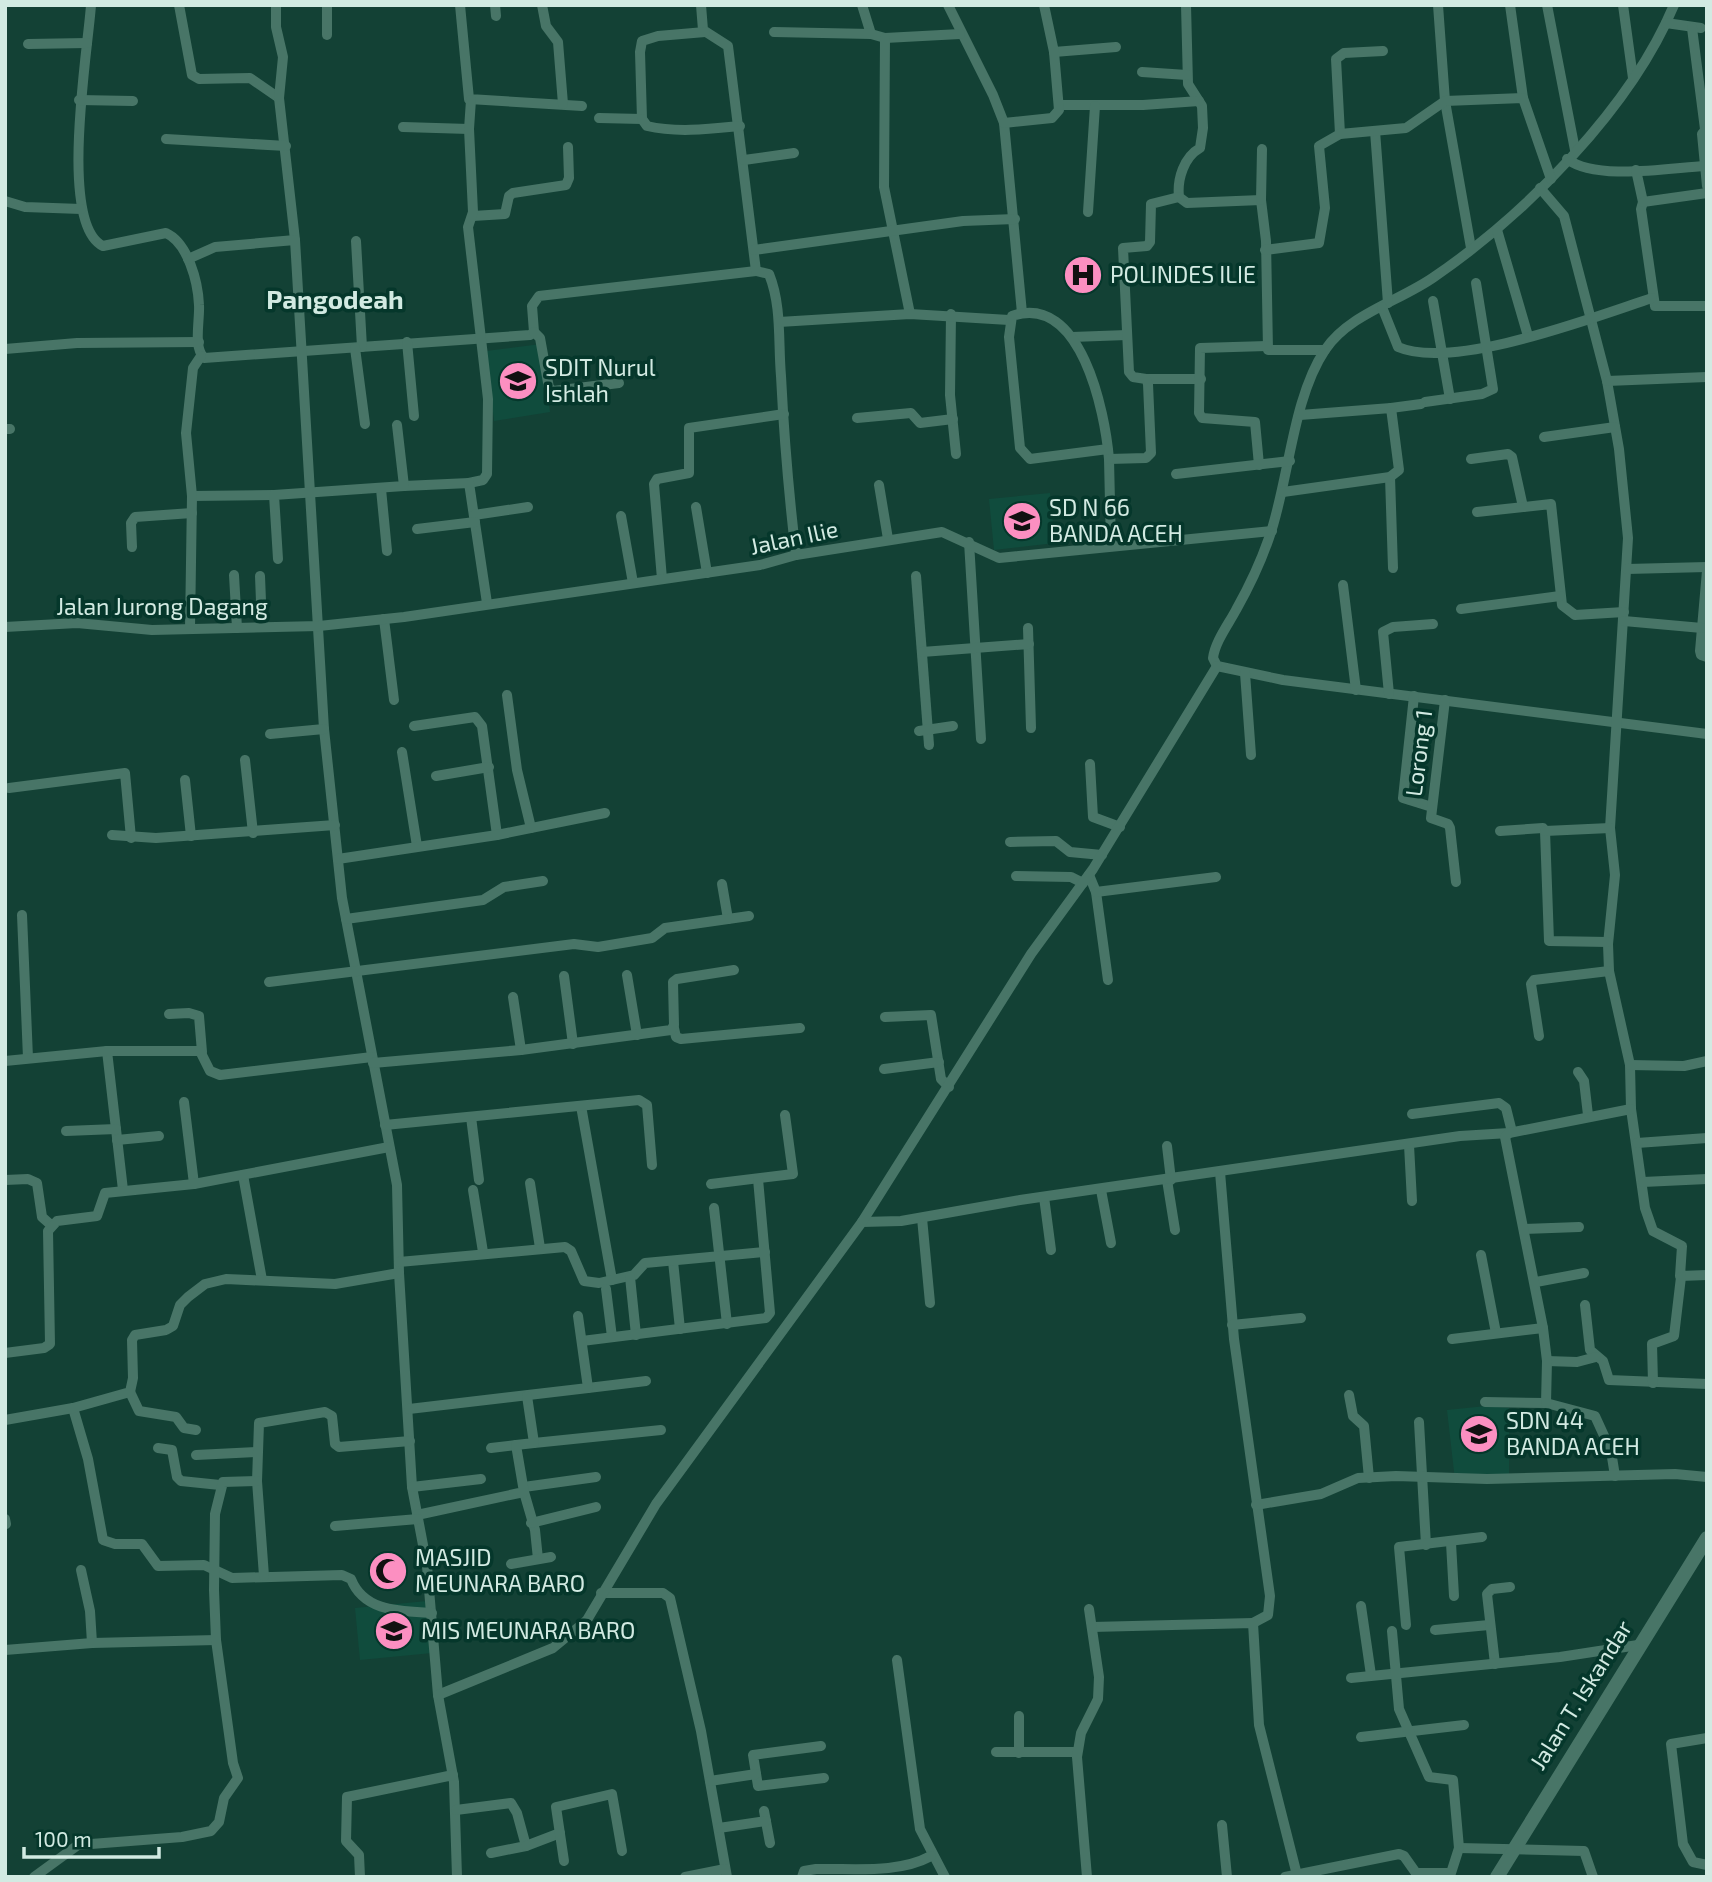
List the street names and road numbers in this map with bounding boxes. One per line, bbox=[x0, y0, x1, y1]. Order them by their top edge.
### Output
street label: Jalan Ilie bbox=[747, 514, 840, 560]
street label: Jalan Jurong Dagang bbox=[56, 592, 268, 620]
street label: Lorong 1 bbox=[1399, 708, 1437, 798]
street label: Jalan T. Iskandar bbox=[1523, 1615, 1637, 1774]

